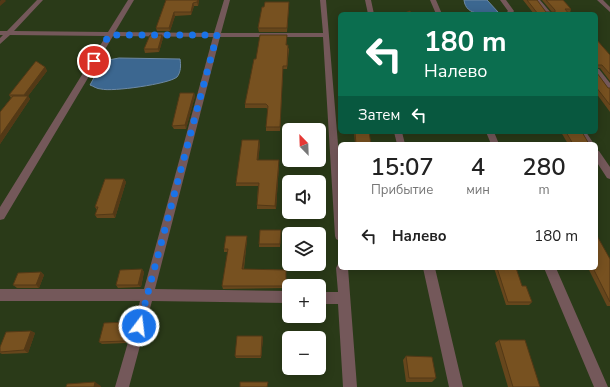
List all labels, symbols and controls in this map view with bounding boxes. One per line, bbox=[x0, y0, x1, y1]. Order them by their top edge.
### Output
text: 180 m bbox=[424, 23, 507, 61]
icon: left bbox=[358, 28, 410, 80]
pin bbox=[77, 44, 111, 78]
icon: arrive bbox=[83, 50, 105, 72]
text: Налево bbox=[424, 59, 488, 83]
icon: left bbox=[408, 104, 430, 126]
text: Затем bbox=[358, 105, 400, 125]
north arrow bbox=[282, 123, 326, 167]
map controls bbox=[282, 123, 326, 375]
text: 15:07 bbox=[370, 151, 434, 183]
text: 4 bbox=[471, 151, 485, 183]
text: 280 bbox=[522, 151, 566, 183]
button: sound bbox=[282, 175, 326, 219]
text: Прибытие bbox=[371, 181, 433, 199]
text: мин bbox=[466, 181, 490, 199]
text: m bbox=[538, 181, 550, 199]
icon: left bbox=[358, 225, 380, 247]
text: Налево bbox=[392, 226, 447, 246]
text: 180 m bbox=[534, 226, 578, 246]
button: layers bbox=[282, 227, 326, 271]
button: + bbox=[282, 279, 326, 323]
position arrow bbox=[118, 305, 160, 347]
button: − bbox=[282, 331, 326, 375]

